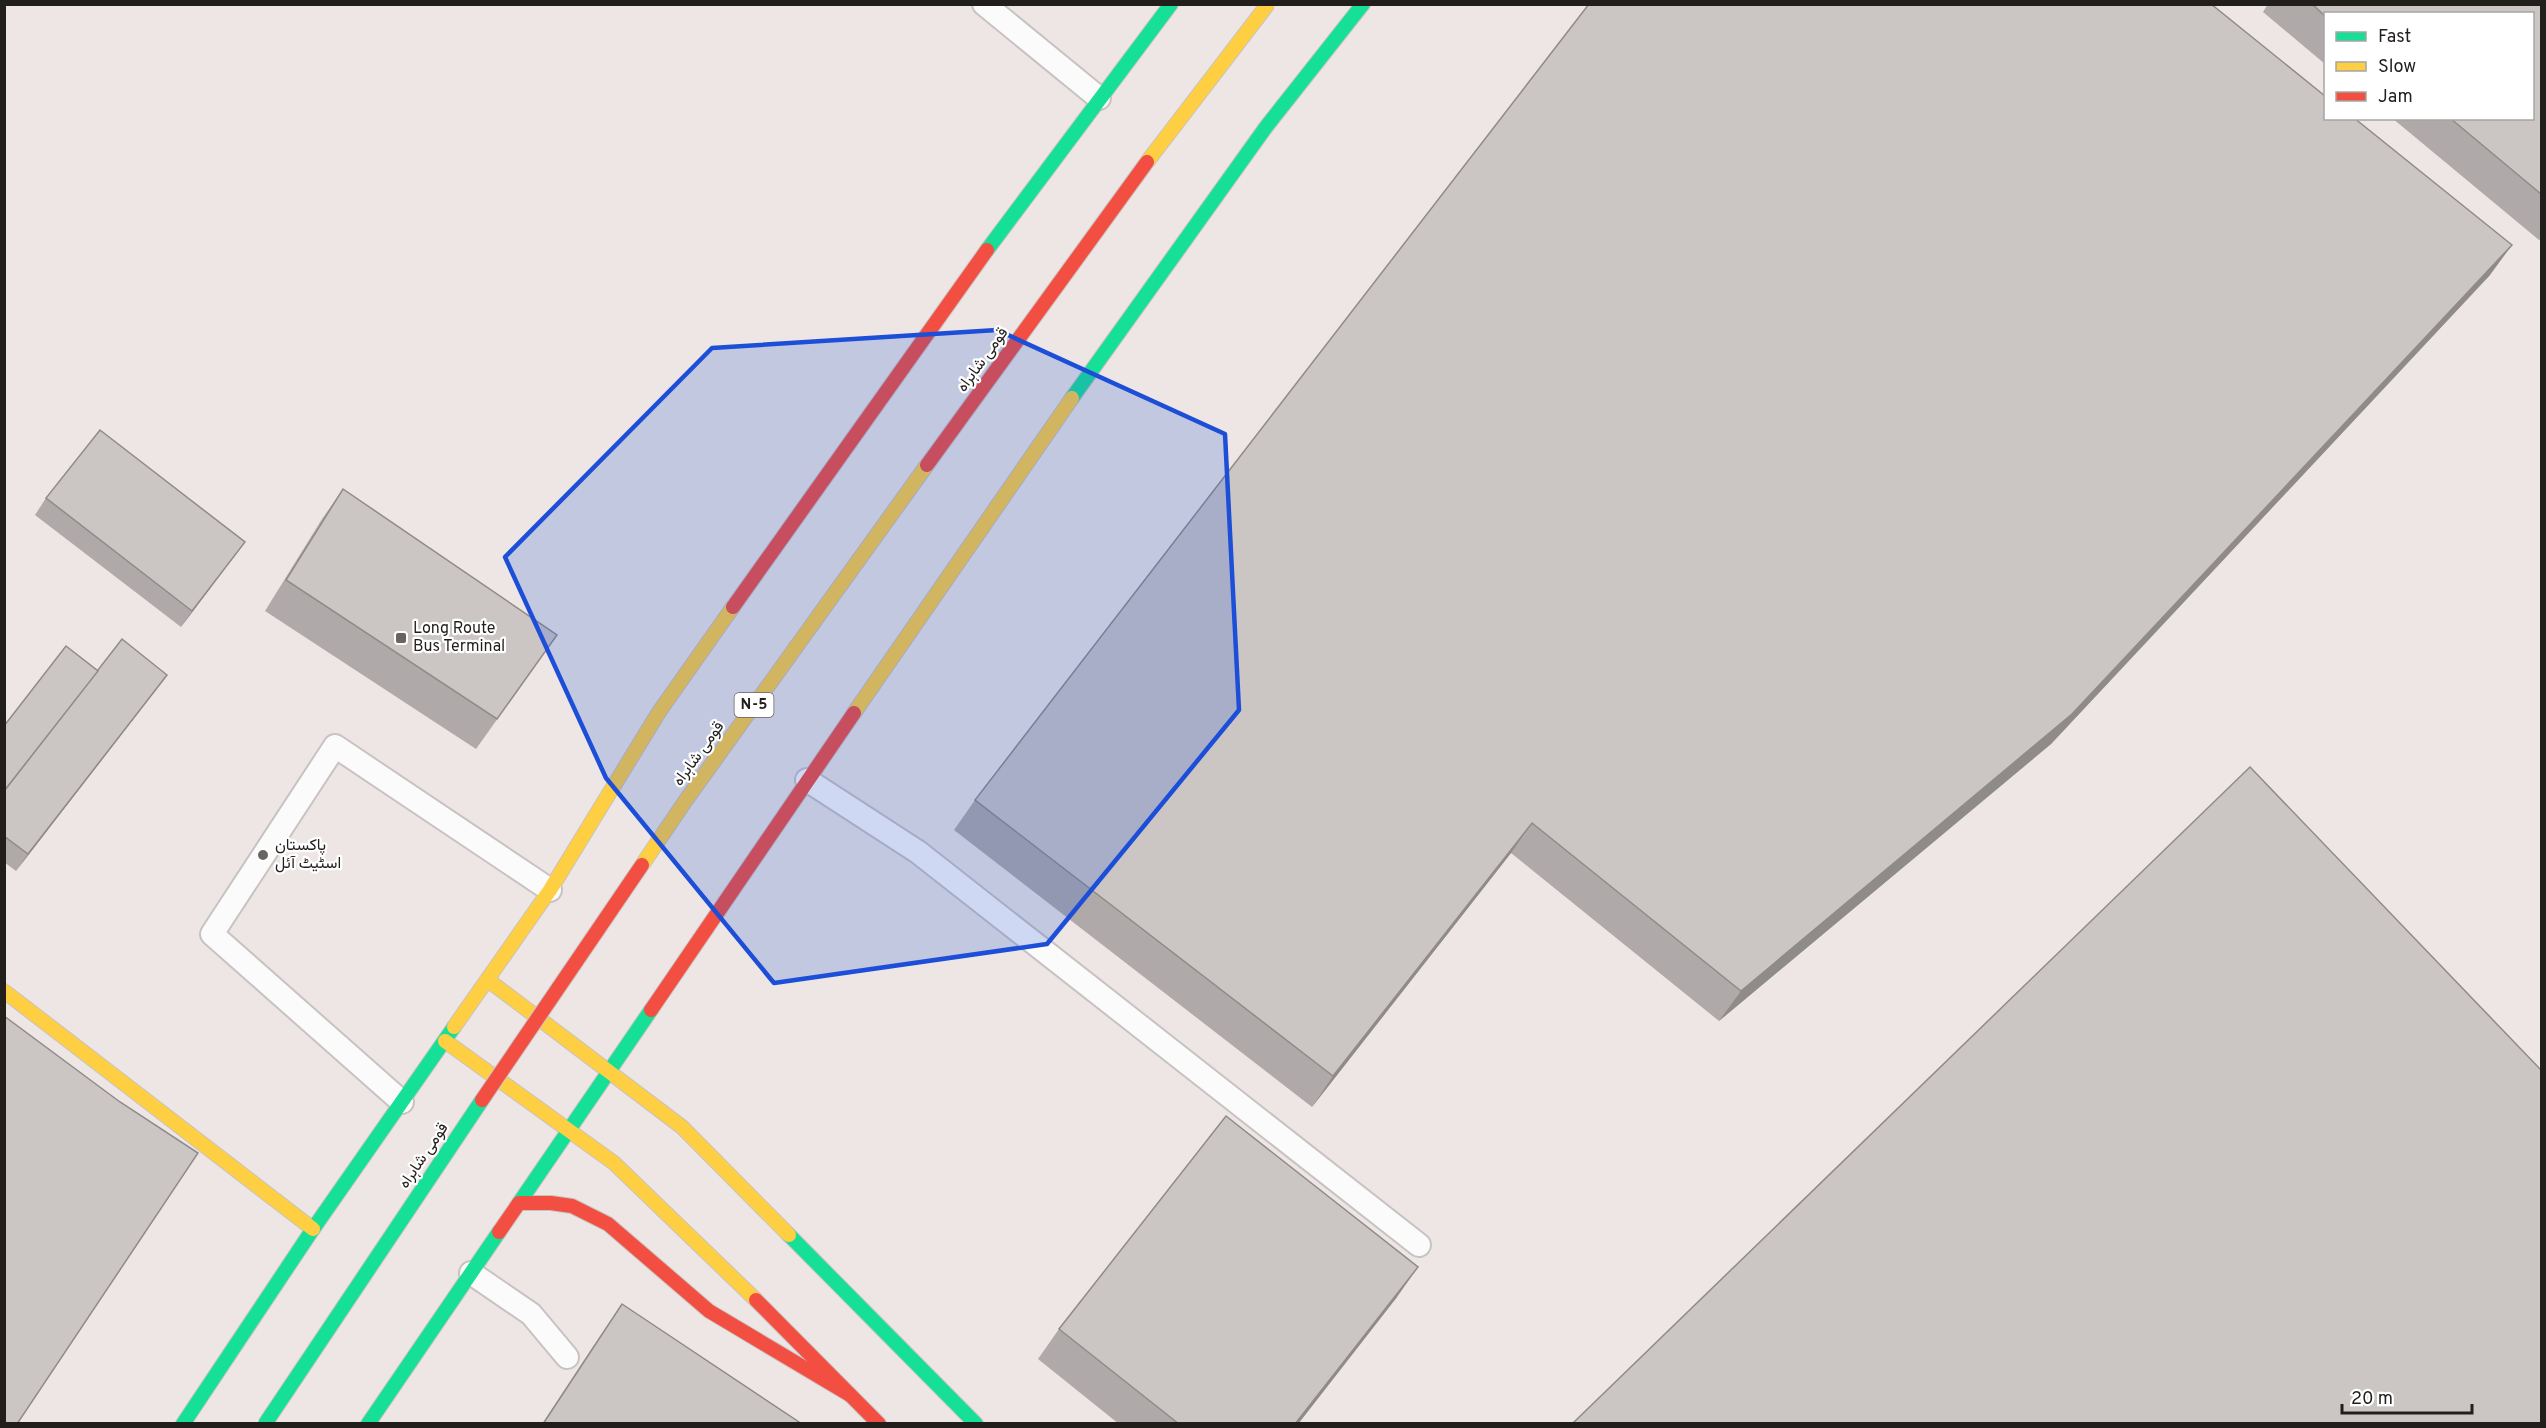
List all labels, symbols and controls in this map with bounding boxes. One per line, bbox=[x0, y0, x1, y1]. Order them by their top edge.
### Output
legend bbox=[2324, 12, 2534, 120]
text: Fast bbox=[2378, 26, 2411, 49]
text: Slow bbox=[2378, 56, 2416, 79]
text: Jam bbox=[2378, 86, 2413, 109]
street label: قومی شاہراہ bbox=[953, 324, 1013, 396]
place label: Long Route Bus Terminal bbox=[413, 619, 505, 657]
marker: Long Route Bus Terminal bbox=[394, 631, 408, 645]
road number: N-5 bbox=[734, 693, 774, 717]
street label: قومی شاہراہ bbox=[669, 718, 729, 790]
place label: پاکستان اسٹیٹ آئل bbox=[275, 836, 341, 874]
marker: پاکستان اسٹیٹ آئل bbox=[256, 848, 270, 862]
street label: قومی شاہراہ bbox=[395, 1119, 453, 1193]
scale bar bbox=[2342, 1377, 2472, 1415]
text: 20 m bbox=[2351, 1388, 2393, 1411]

